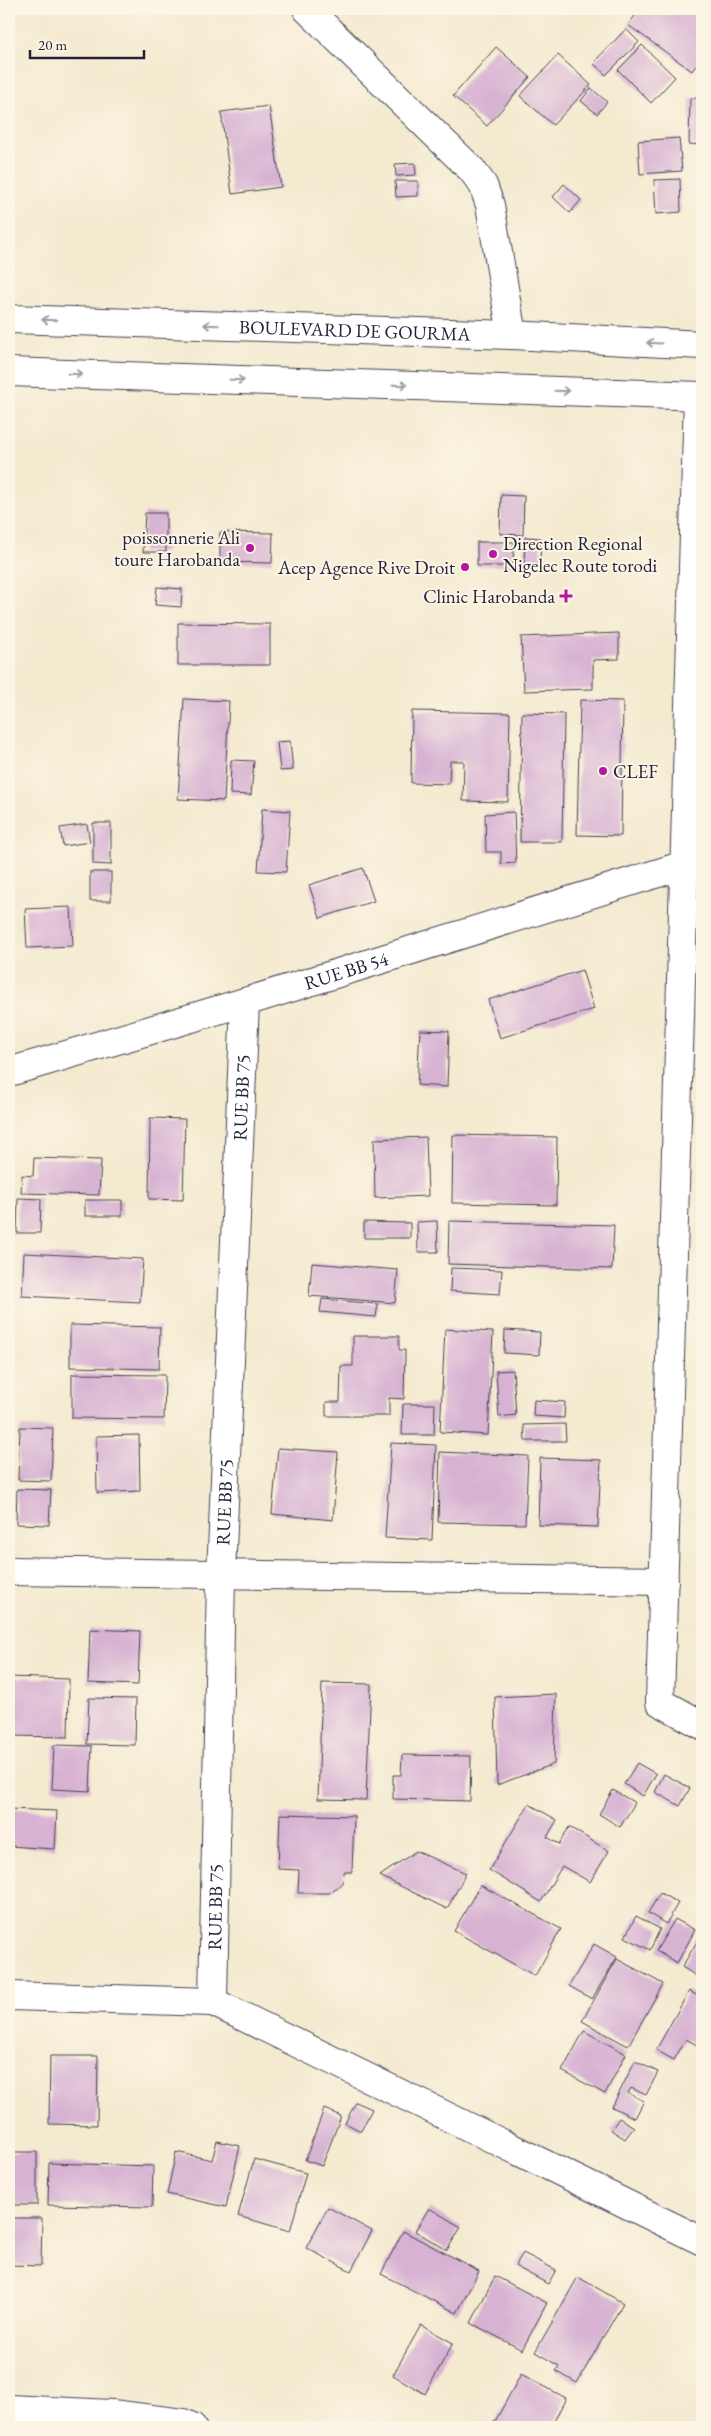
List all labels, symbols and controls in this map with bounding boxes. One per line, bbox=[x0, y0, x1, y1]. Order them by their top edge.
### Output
scale bar bbox=[30, 28, 144, 60]
text: 20 m bbox=[38, 35, 67, 54]
street label: BOULEVARD DE GOURMA bbox=[239, 314, 472, 347]
one-way arrow bbox=[41, 316, 57, 325]
one-way arrow bbox=[204, 321, 220, 330]
one-way arrow bbox=[646, 338, 662, 347]
one-way arrow bbox=[67, 370, 83, 379]
one-way arrow bbox=[229, 375, 245, 385]
one-way arrow bbox=[392, 381, 408, 390]
one-way arrow bbox=[554, 386, 570, 396]
place label: poissonnerie Ali toure Harobanda bbox=[114, 525, 240, 572]
place label: Direction Regional Nigelec Route torodi bbox=[503, 531, 658, 578]
marker: poissonnerie Ali toure Harobanda bbox=[244, 542, 256, 554]
marker: Direction Regional Nigelec Route torodi bbox=[487, 548, 499, 560]
place label: Acep Agence Rive Droit bbox=[277, 555, 455, 580]
marker: Acep Agence Rive Droit bbox=[459, 561, 471, 573]
place label: Clinic Harobanda bbox=[423, 584, 555, 609]
marker: Clinic Harobanda bbox=[559, 589, 573, 603]
place label: CLEF bbox=[613, 759, 658, 784]
marker: CLEF bbox=[597, 765, 609, 777]
street label: RUE BB 54 bbox=[301, 946, 392, 996]
street label: RUE BB 75 bbox=[227, 1054, 256, 1141]
street label: RUE BB 75 bbox=[210, 1458, 239, 1546]
street label: RUE BB 75 bbox=[202, 1864, 229, 1951]

